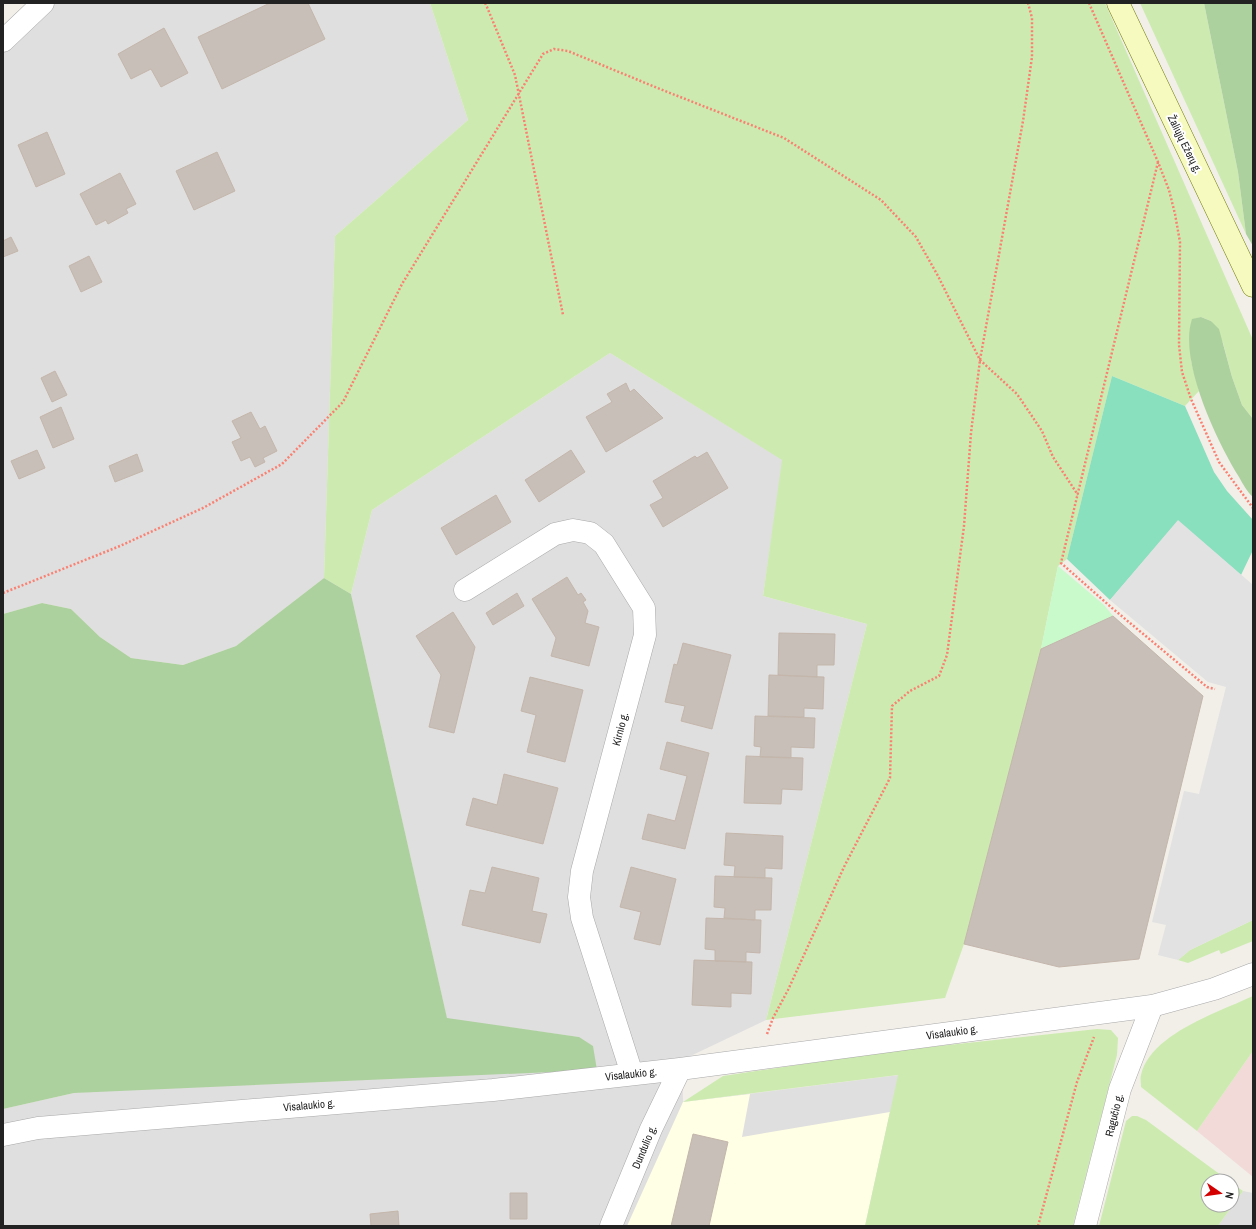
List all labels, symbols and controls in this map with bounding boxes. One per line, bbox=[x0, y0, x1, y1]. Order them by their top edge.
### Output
street label: Žaliųjų Ežerų g. bbox=[1165, 113, 1205, 175]
street label: Kirnio g. bbox=[609, 711, 631, 747]
street label: Visalaukio g. bbox=[925, 1021, 979, 1043]
street label: Visalaukio g. bbox=[604, 1064, 658, 1084]
street label: Ragučio g. bbox=[1102, 1092, 1126, 1138]
street label: Visalaukio g. bbox=[282, 1096, 336, 1114]
street label: Dundulio g. bbox=[629, 1123, 659, 1171]
north arrow bbox=[1200, 1173, 1240, 1213]
text: N bbox=[1222, 1191, 1237, 1200]

